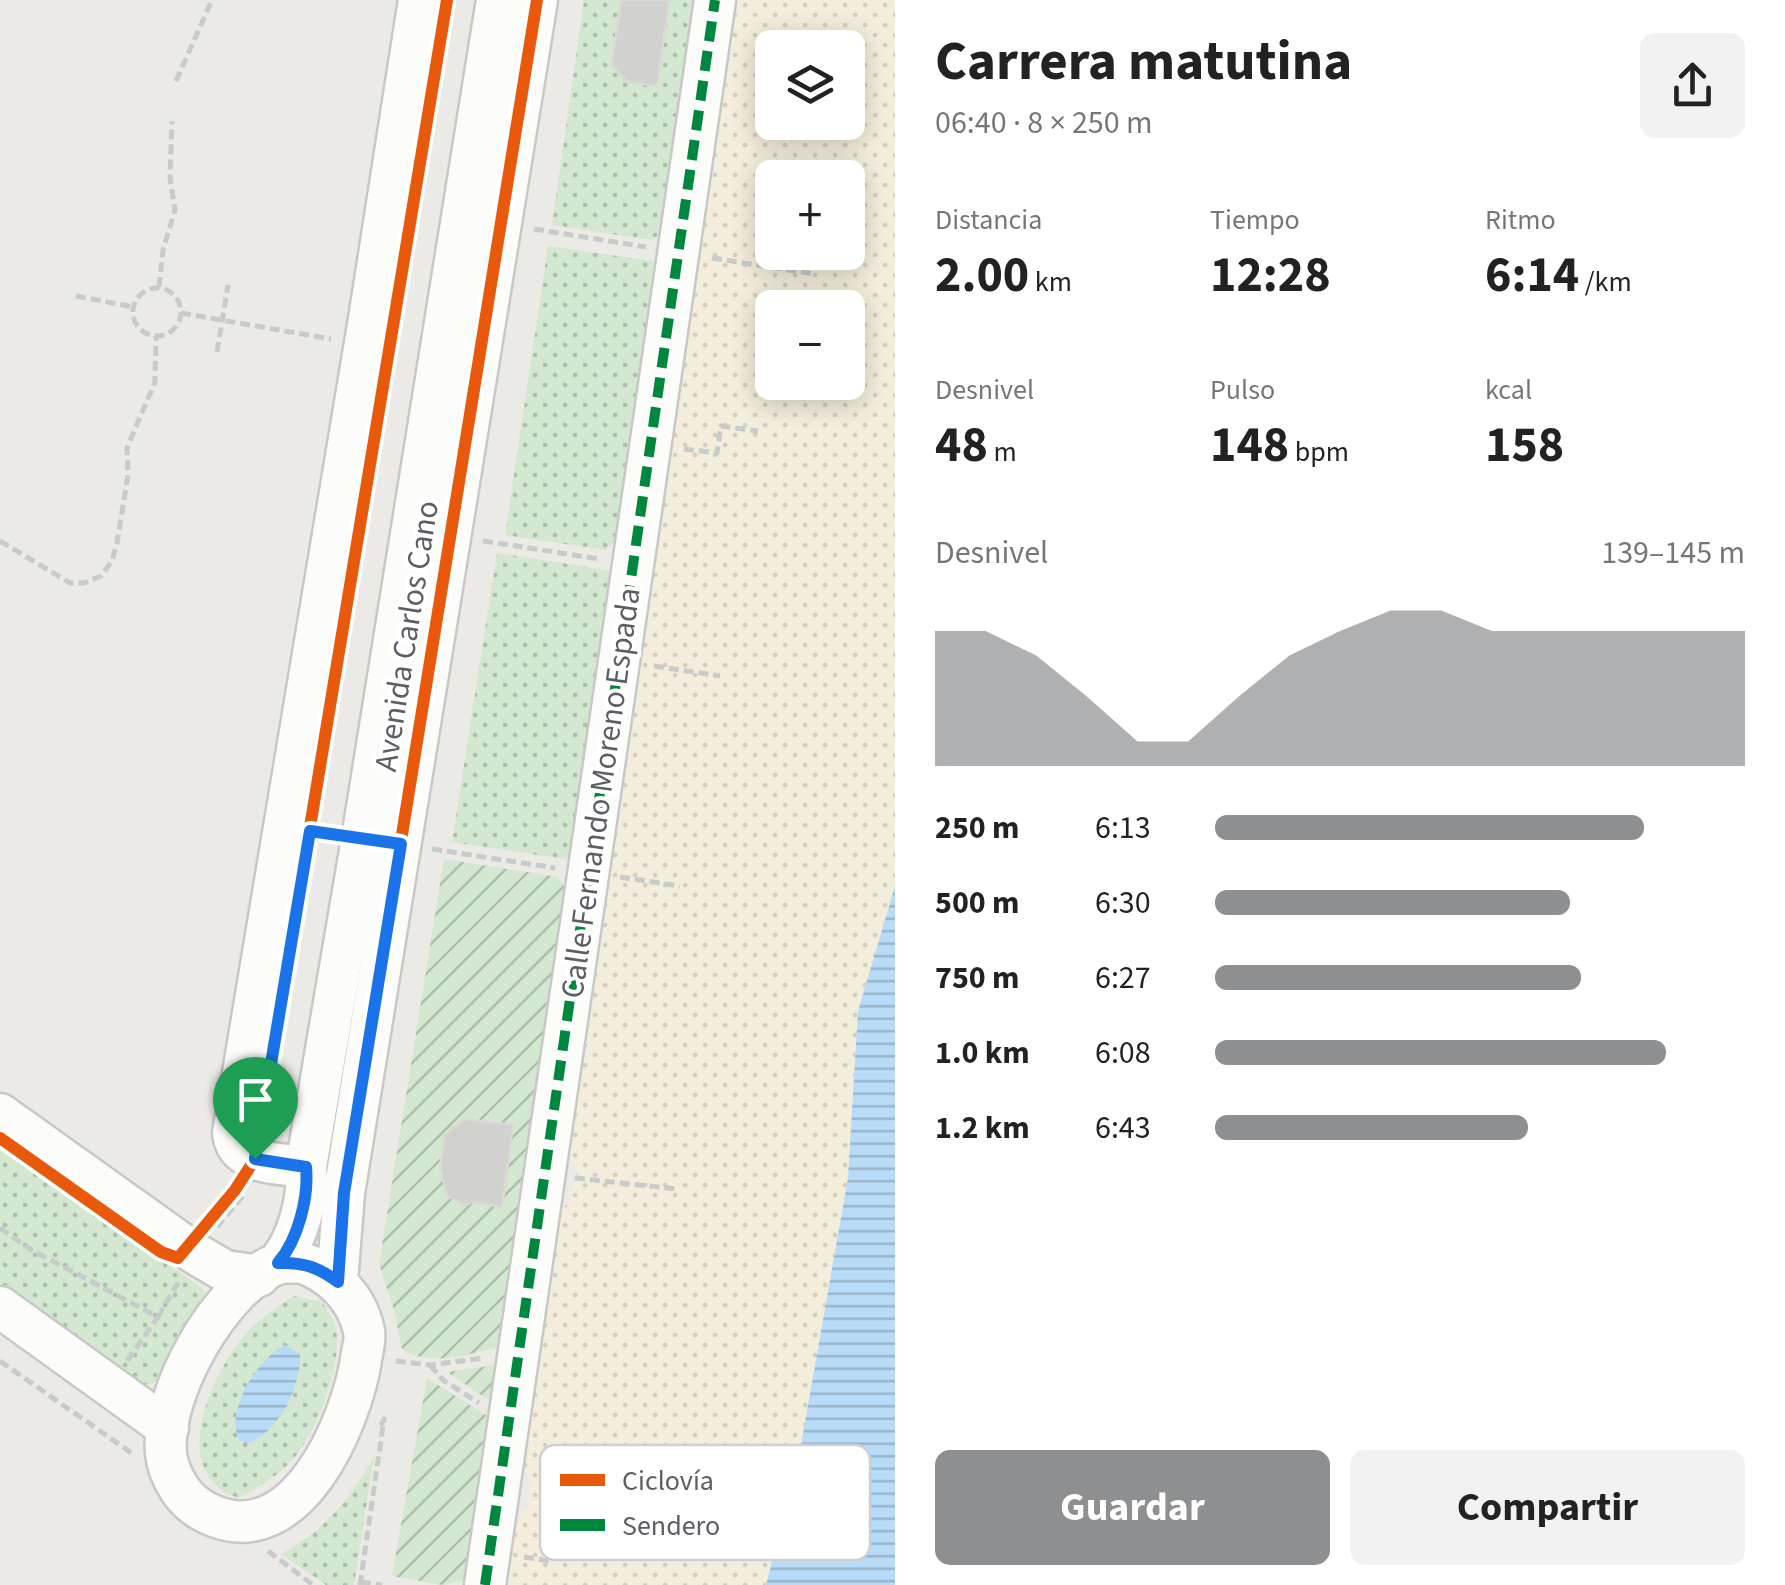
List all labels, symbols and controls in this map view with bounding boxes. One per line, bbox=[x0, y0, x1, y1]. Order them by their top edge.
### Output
text: Carrera matutina bbox=[935, 23, 1352, 101]
map controls bbox=[755, 30, 865, 400]
button: layers bbox=[755, 30, 865, 140]
button: share bbox=[1640, 33, 1745, 138]
text: 06:40 · 8 × 250 m bbox=[935, 100, 1153, 146]
button: + bbox=[755, 160, 865, 270]
text: Distancia bbox=[935, 200, 1042, 240]
text: Tiempo bbox=[1210, 200, 1300, 240]
text: Ritmo bbox=[1485, 200, 1556, 240]
text: 2.00 bbox=[935, 240, 1029, 311]
text: 12:28 bbox=[1210, 240, 1331, 311]
text: 6:14 bbox=[1485, 240, 1579, 311]
text: km bbox=[1029, 262, 1072, 302]
text: /km bbox=[1579, 262, 1632, 302]
button: − bbox=[755, 290, 865, 400]
text: Desnivel bbox=[935, 370, 1034, 410]
text: Pulso bbox=[1210, 370, 1275, 410]
text: kcal bbox=[1485, 370, 1532, 410]
text: 48 bbox=[935, 410, 988, 481]
text: 148 bbox=[1210, 410, 1289, 481]
text: 158 bbox=[1485, 410, 1564, 481]
text: m bbox=[988, 432, 1017, 472]
text: bpm bbox=[1289, 432, 1349, 472]
street label: Avenida Carlos Cano bbox=[363, 497, 451, 775]
text: Desnivel bbox=[935, 530, 1048, 576]
text: 139–145 m bbox=[1601, 530, 1745, 576]
street label: Calle Fernando Moreno Espada bbox=[549, 585, 653, 1001]
text: 250 m bbox=[935, 805, 1020, 851]
text: 6:13 bbox=[1095, 805, 1151, 851]
text: 500 m bbox=[935, 880, 1020, 926]
text: 6:30 bbox=[1095, 880, 1151, 926]
text: 750 m bbox=[935, 955, 1020, 1001]
text: 6:27 bbox=[1095, 955, 1151, 1001]
text: 1.0 km bbox=[935, 1030, 1030, 1076]
text: 6:08 bbox=[1095, 1030, 1151, 1076]
pin bbox=[213, 1057, 298, 1160]
icon: arrive bbox=[228, 1072, 283, 1127]
text: 1.2 km bbox=[935, 1105, 1030, 1151]
text: 6:43 bbox=[1095, 1105, 1151, 1151]
legend bbox=[540, 1445, 870, 1560]
button: Guardar bbox=[935, 1450, 1330, 1565]
button: Compartir bbox=[1350, 1450, 1745, 1565]
text: Ciclovía bbox=[622, 1461, 714, 1501]
text: Sendero bbox=[622, 1506, 720, 1546]

